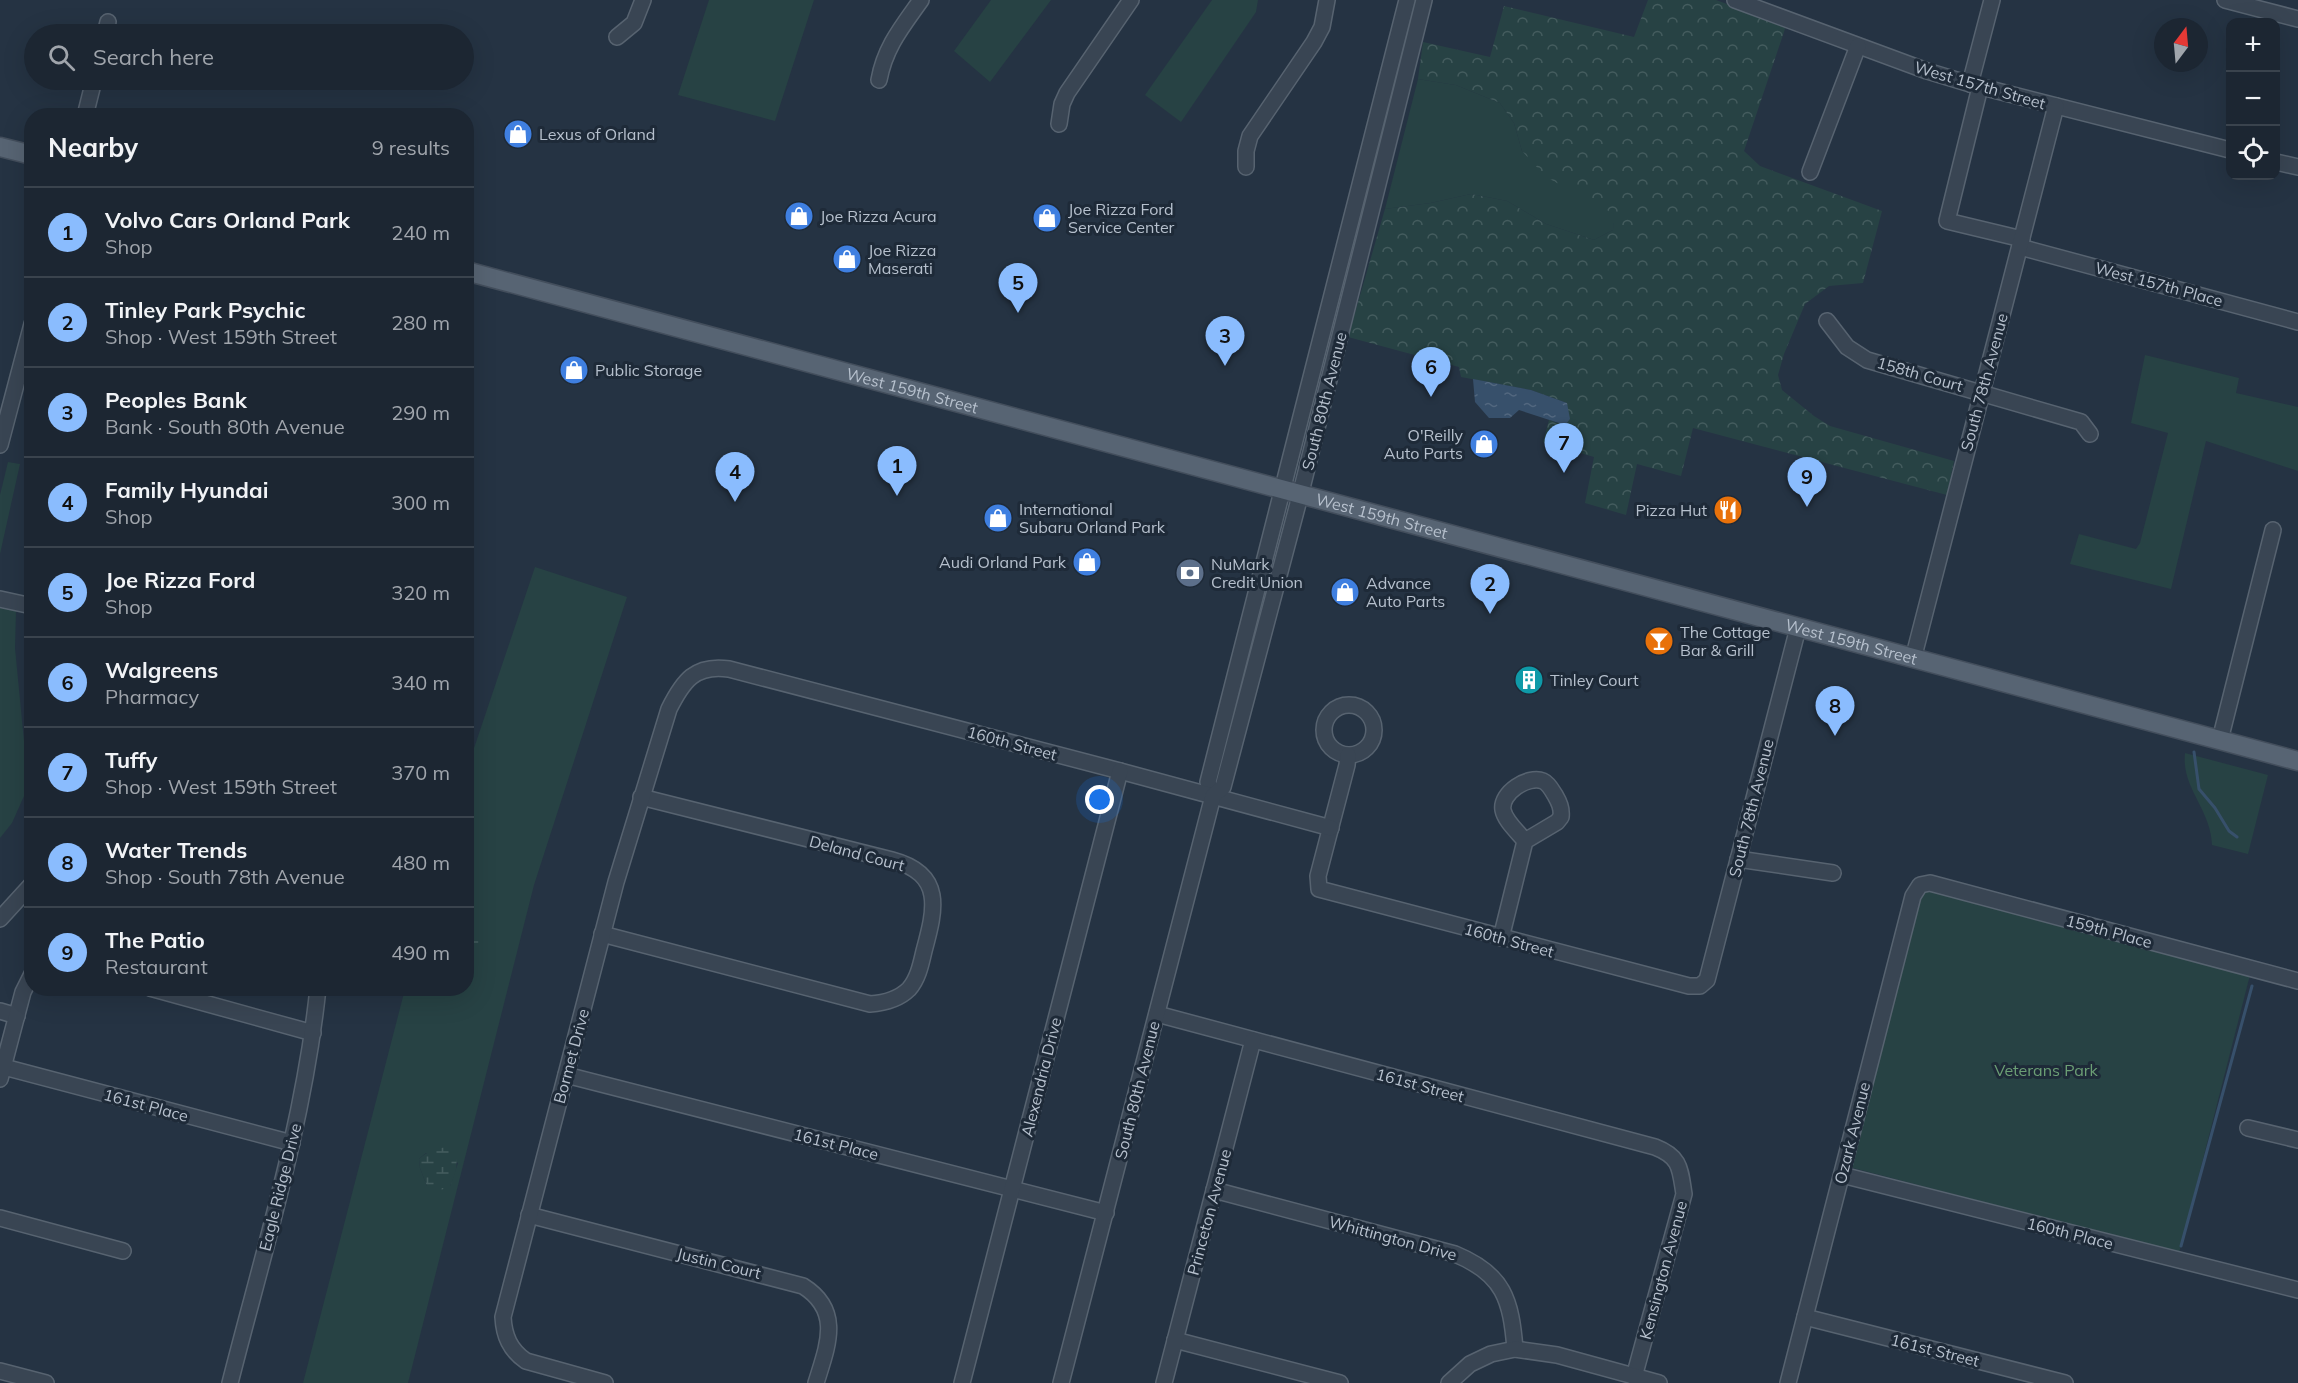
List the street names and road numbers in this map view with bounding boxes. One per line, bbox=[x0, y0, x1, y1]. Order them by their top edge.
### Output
street label: West 157th Street bbox=[1912, 57, 2048, 113]
street label: West 157th Place bbox=[2093, 257, 2225, 311]
street label: South 78th Avenue bbox=[1956, 311, 2012, 453]
street label: South 80th Avenue bbox=[1297, 330, 1351, 472]
street label: 158th Court bbox=[1875, 352, 1966, 396]
street label: West 159th Street bbox=[844, 363, 981, 418]
street label: West 159th Street bbox=[1314, 489, 1450, 543]
street label: West 159th Street bbox=[1783, 614, 1920, 669]
street label: 160th Street bbox=[965, 721, 1060, 765]
street label: South 78th Avenue bbox=[1724, 737, 1778, 879]
street label: Deland Court bbox=[807, 831, 907, 875]
street label: 159th Place bbox=[2064, 910, 2154, 952]
street label: 160th Street bbox=[1462, 918, 1557, 962]
street label: Bormet Drive bbox=[549, 1007, 593, 1105]
street label: Alexendria Drive bbox=[1017, 1015, 1065, 1139]
street label: South 80th Avenue bbox=[1110, 1019, 1164, 1161]
street label: 161st Street bbox=[1374, 1064, 1467, 1106]
street label: Ozark Avenue bbox=[1830, 1080, 1874, 1186]
street label: 161st Place bbox=[102, 1084, 190, 1126]
street label: Eagle Ridge Drive bbox=[254, 1121, 306, 1253]
street label: 161st Place bbox=[792, 1124, 880, 1164]
street label: Princeton Avenue bbox=[1183, 1147, 1235, 1277]
street label: Kensington Avenue bbox=[1635, 1198, 1691, 1342]
street label: Whittington Drive bbox=[1327, 1211, 1459, 1265]
street label: 160th Place bbox=[2025, 1213, 2115, 1253]
street label: Justin Court bbox=[675, 1243, 763, 1283]
street label: 161st Street bbox=[1889, 1329, 1982, 1371]

